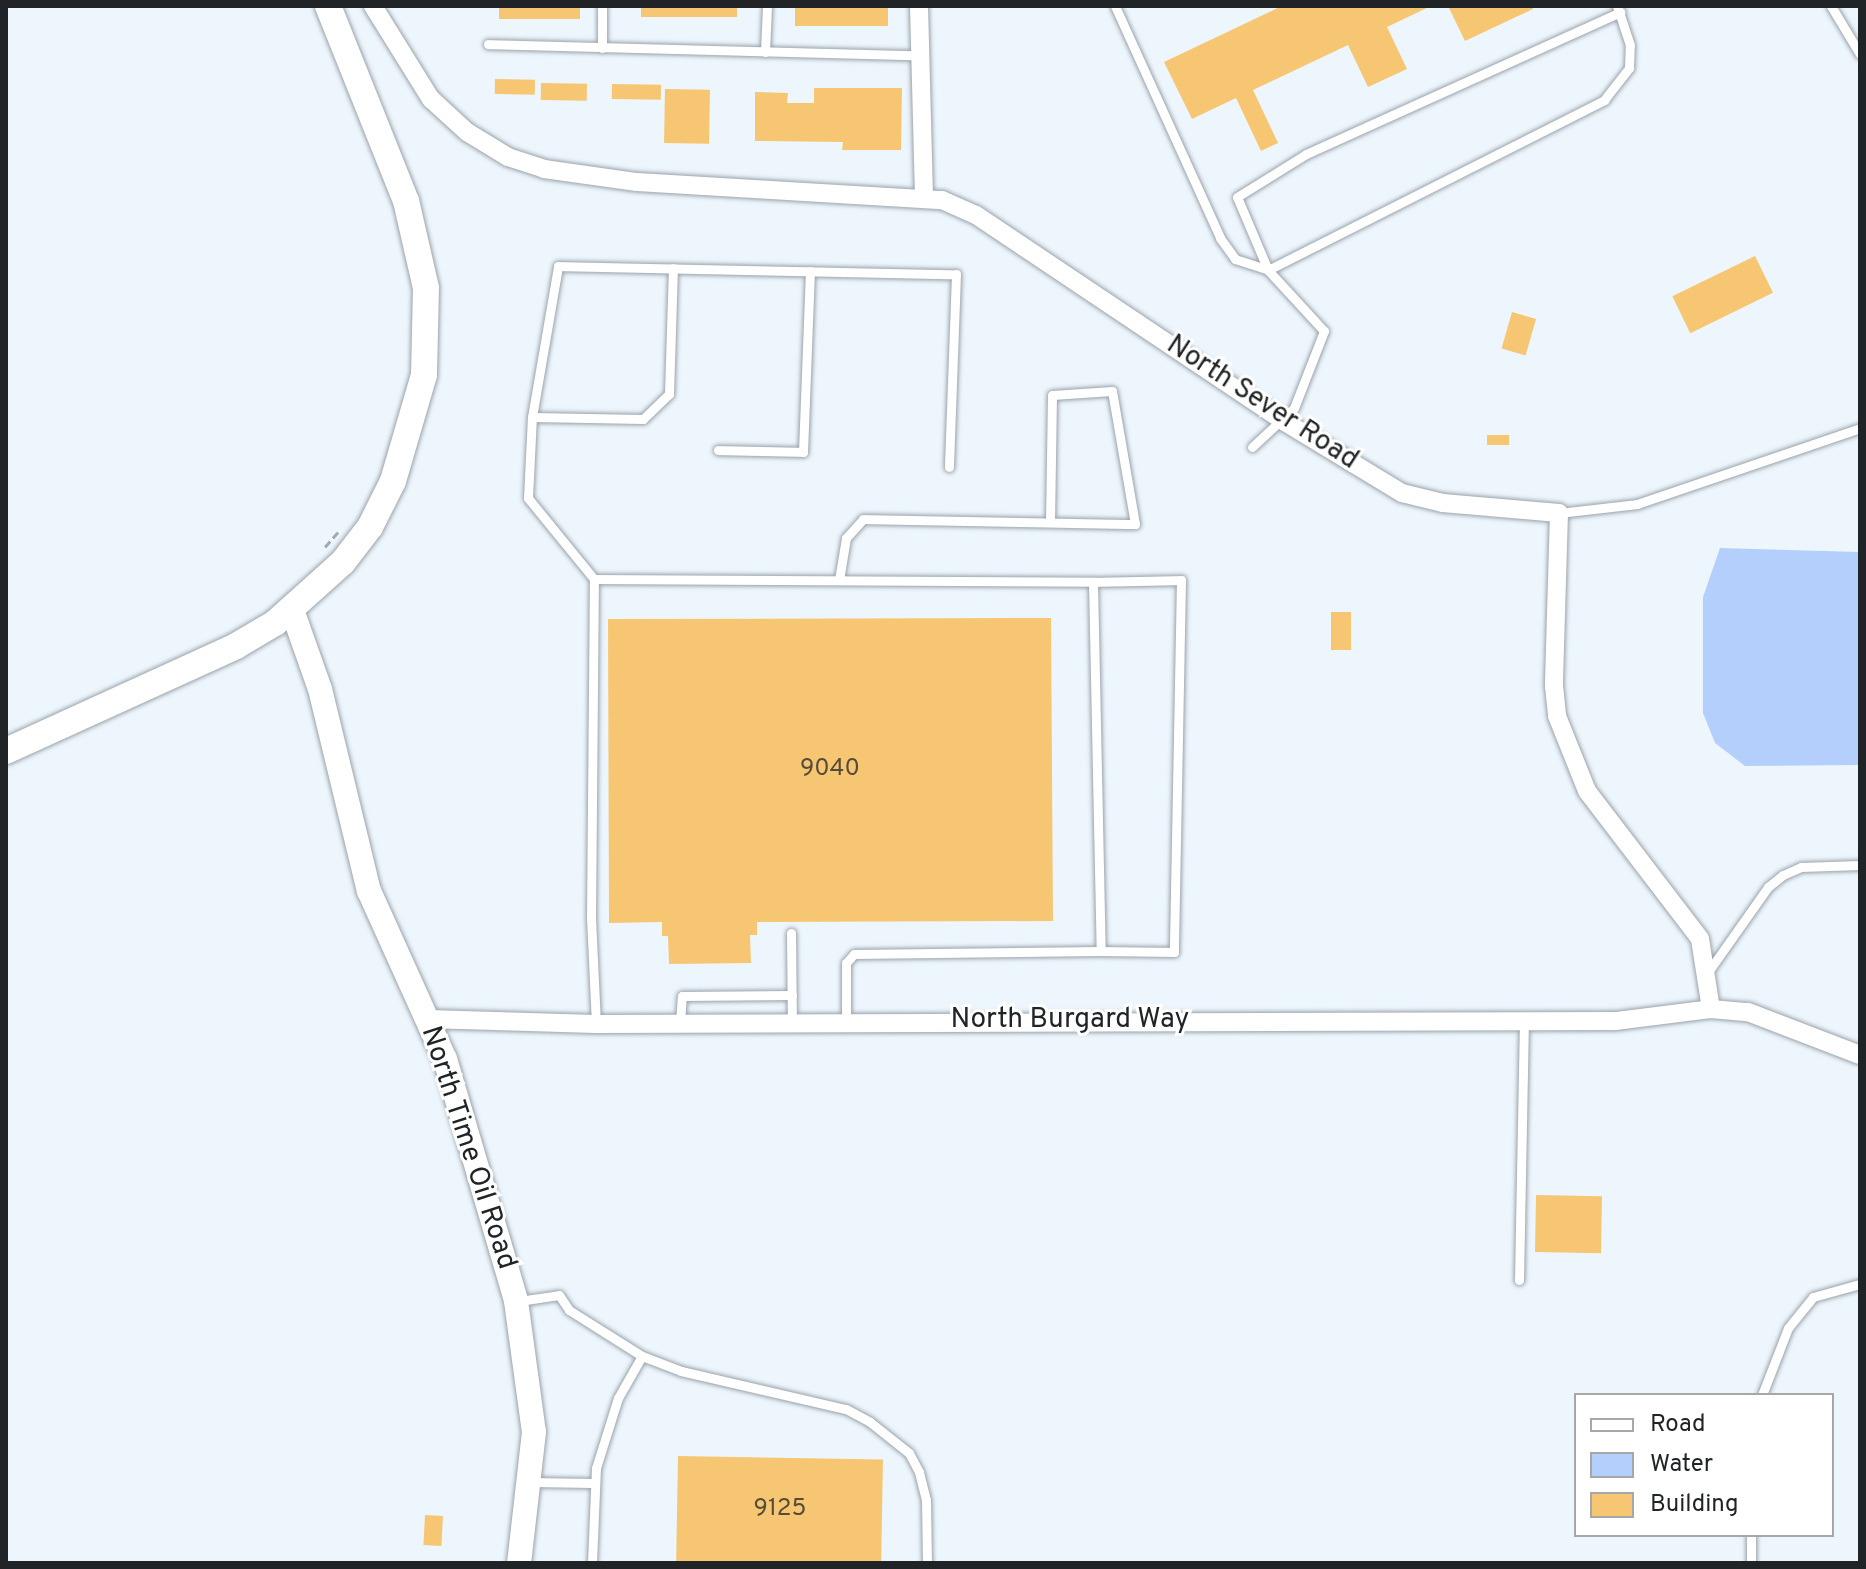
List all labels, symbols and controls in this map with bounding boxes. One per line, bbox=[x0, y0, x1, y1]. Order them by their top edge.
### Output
street label: North Sever Road bbox=[1160, 329, 1364, 477]
house number: 9040 bbox=[800, 756, 860, 784]
street label: North Burgard Way bbox=[950, 1003, 1190, 1037]
street label: North Time Oil Road bbox=[413, 1022, 523, 1274]
legend bbox=[1574, 1393, 1834, 1537]
text: Road bbox=[1650, 1410, 1706, 1440]
text: Water bbox=[1650, 1450, 1713, 1480]
text: Building bbox=[1650, 1490, 1739, 1520]
house number: 9125 bbox=[754, 1496, 806, 1524]

